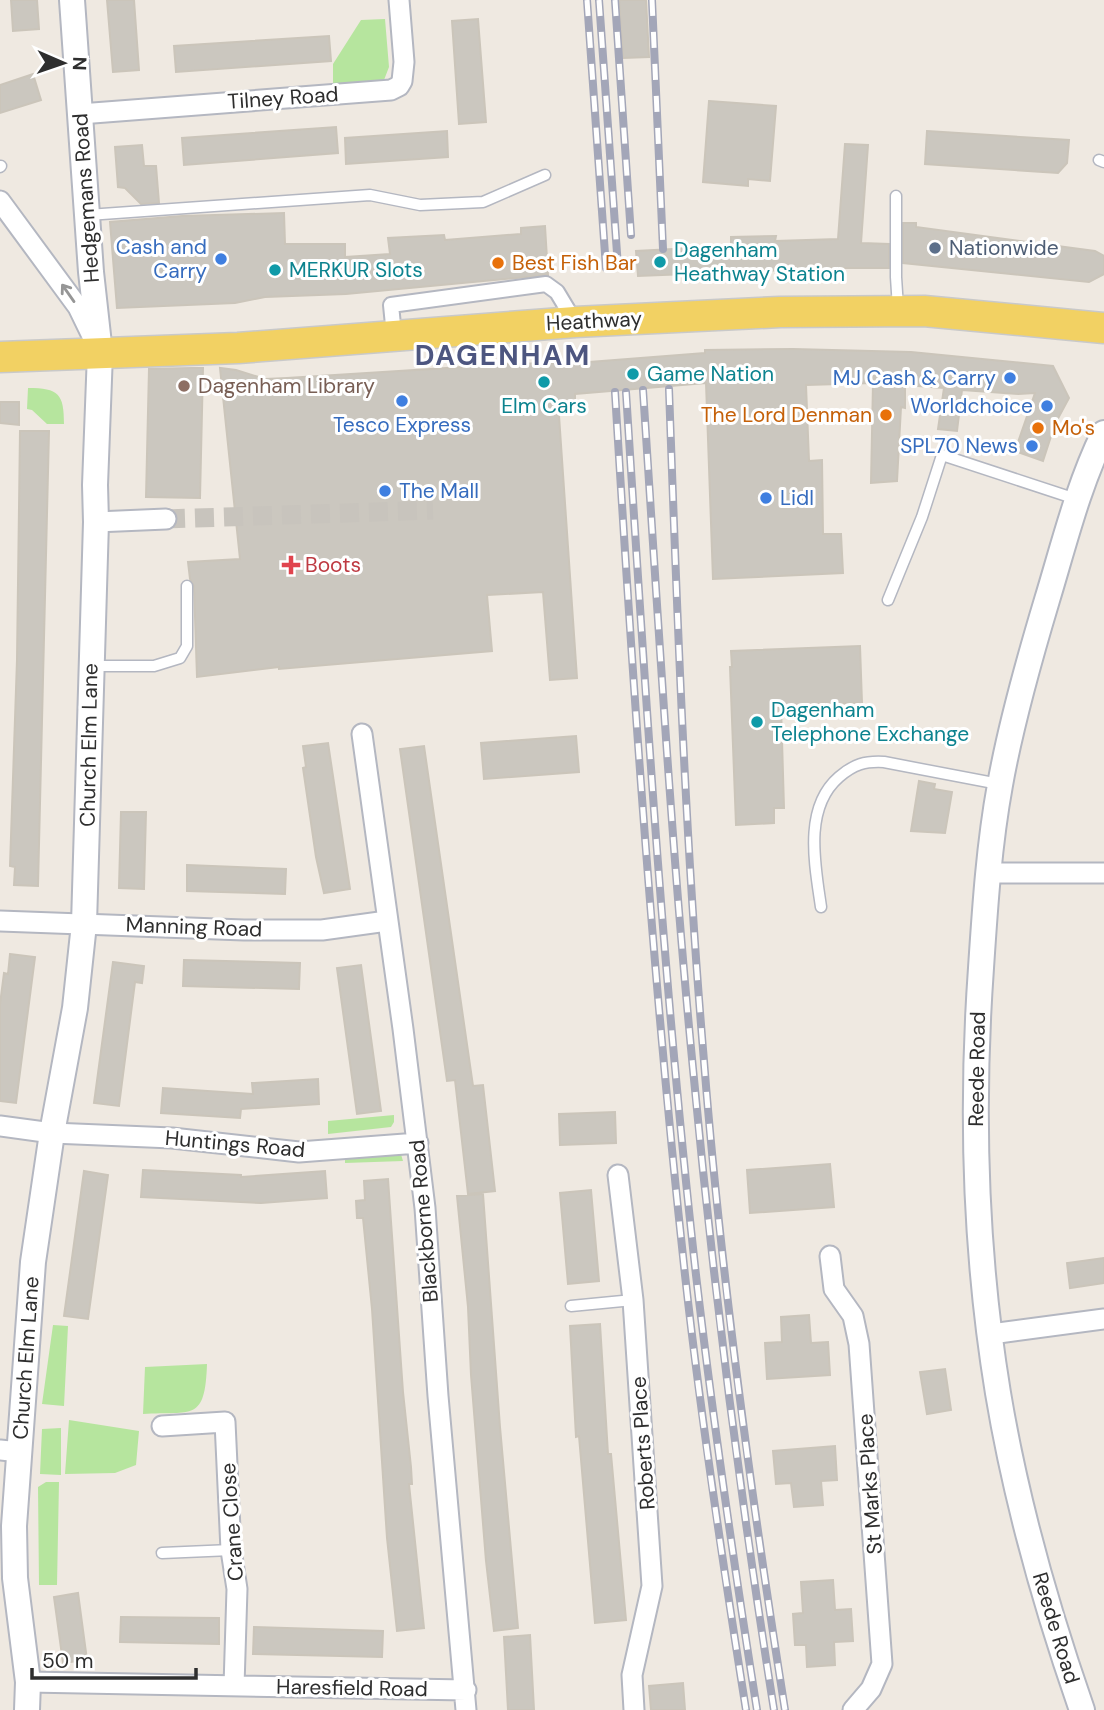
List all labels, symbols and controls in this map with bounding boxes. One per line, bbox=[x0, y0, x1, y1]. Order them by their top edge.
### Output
north arrow bbox=[28, 28, 98, 98]
text: N bbox=[67, 56, 92, 71]
street label: Tilney Road bbox=[227, 80, 339, 116]
street label: Hedgemans Road bbox=[66, 112, 106, 284]
place label: Cash and Carry bbox=[116, 233, 207, 285]
place label: Nationwide bbox=[949, 234, 1059, 262]
place label: Dagenham Heathway Station bbox=[674, 236, 845, 288]
marker: Nationwide bbox=[927, 240, 943, 256]
place label: Best Fish Bar bbox=[512, 249, 637, 277]
marker: Cash and Carry bbox=[213, 251, 229, 267]
marker: Dagenham Heathway Station bbox=[652, 254, 668, 270]
marker: Best Fish Bar bbox=[490, 255, 506, 271]
place label: MERKUR Slots bbox=[289, 256, 423, 284]
marker: MERKUR Slots bbox=[267, 262, 283, 278]
one-way arrow bbox=[61, 284, 75, 303]
street label: Heathway bbox=[545, 304, 643, 337]
district label: DAGENHAM bbox=[415, 337, 591, 374]
place label: Game Nation bbox=[647, 360, 774, 388]
place label: MJ Cash & Carry bbox=[833, 364, 996, 392]
marker: Game Nation bbox=[625, 366, 641, 382]
marker: MJ Cash & Carry bbox=[1002, 370, 1018, 386]
place label: Dagenham Library bbox=[198, 372, 375, 400]
marker: Elm Cars bbox=[536, 374, 552, 390]
marker: Dagenham Library bbox=[176, 378, 192, 394]
place label: Elm Cars bbox=[501, 392, 587, 420]
place label: Worldchoice bbox=[910, 392, 1033, 420]
marker: Tesco Express bbox=[394, 393, 410, 409]
marker: Worldchoice bbox=[1039, 398, 1055, 414]
place label: The Lord Denman bbox=[701, 401, 872, 429]
marker: The Lord Denman bbox=[878, 407, 894, 423]
place label: Tesco Express bbox=[333, 411, 471, 439]
place label: Mo's bbox=[1052, 414, 1095, 442]
marker: Mo's bbox=[1030, 420, 1046, 436]
place label: SPL70 News bbox=[900, 432, 1018, 460]
marker: SPL70 News bbox=[1024, 438, 1040, 454]
place label: The Mall bbox=[399, 477, 479, 505]
marker: The Mall bbox=[377, 483, 393, 499]
place label: Lidl bbox=[780, 484, 814, 512]
marker: Lidl bbox=[758, 490, 774, 506]
place label: Boots bbox=[305, 551, 361, 579]
marker: Boots bbox=[283, 557, 299, 573]
street label: Church Elm Lane bbox=[74, 663, 104, 827]
place label: Dagenham Telephone Exchange bbox=[771, 696, 969, 748]
marker: Dagenham Telephone Exchange bbox=[749, 714, 765, 730]
street label: Manning Road bbox=[125, 911, 263, 943]
street label: Reede Road bbox=[962, 1011, 992, 1127]
street label: Huntings Road bbox=[164, 1124, 306, 1164]
street label: Blackborne Road bbox=[403, 1138, 445, 1304]
street label: Church Elm Lane bbox=[6, 1275, 46, 1441]
street label: Roberts Place bbox=[624, 1375, 662, 1511]
street label: St Marks Place bbox=[851, 1413, 889, 1555]
street label: Crane Close bbox=[214, 1462, 250, 1582]
street label: Reede Road bbox=[1026, 1569, 1086, 1687]
scale bar bbox=[32, 1636, 196, 1680]
text: 50 m bbox=[42, 1647, 93, 1675]
street label: Haresfield Road bbox=[276, 1673, 428, 1703]

